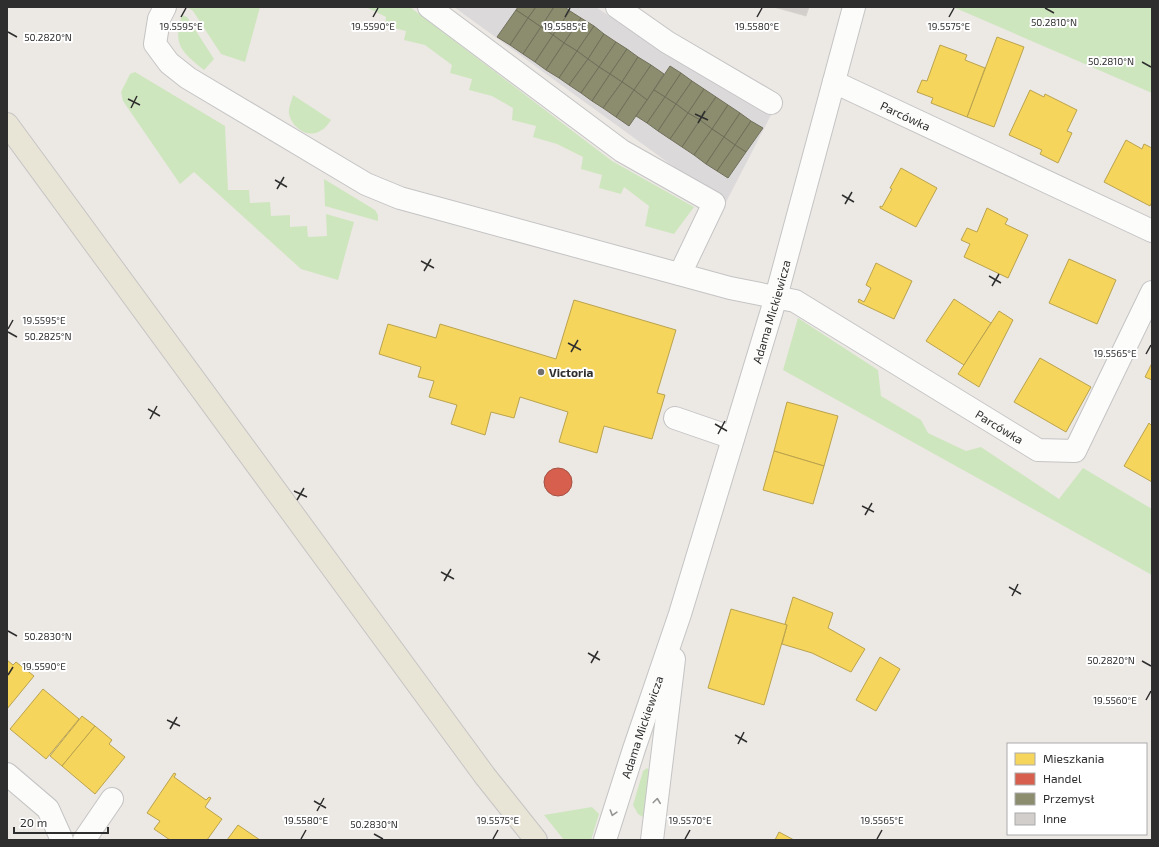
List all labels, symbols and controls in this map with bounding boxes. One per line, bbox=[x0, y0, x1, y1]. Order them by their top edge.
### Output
text: 50.2810°N bbox=[1031, 16, 1077, 28]
text: 19.5595°E bbox=[159, 20, 203, 32]
text: 19.5590°E bbox=[351, 20, 395, 32]
text: 19.5585°E bbox=[543, 20, 587, 32]
text: 19.5580°E bbox=[735, 20, 779, 32]
text: 19.5575°E bbox=[928, 20, 971, 32]
text: 50.2820°N bbox=[24, 31, 72, 43]
text: 50.2810°N bbox=[1088, 55, 1134, 67]
street label: Parcówka bbox=[878, 98, 933, 133]
street label: Adama Mickiewicza bbox=[749, 258, 793, 365]
text: 19.5595°E bbox=[22, 314, 66, 326]
text: 50.2825°N bbox=[24, 330, 72, 342]
text: 19.5565°E bbox=[1093, 347, 1137, 359]
place label: Victoria bbox=[549, 365, 594, 379]
marker: Victoria bbox=[536, 367, 546, 377]
street label: Parcówka bbox=[973, 407, 1026, 446]
text: 50.2830°N bbox=[24, 630, 72, 642]
text: 50.2820°N bbox=[1087, 654, 1135, 666]
text: 19.5590°E bbox=[22, 660, 66, 672]
street label: Adama Mickiewicza bbox=[618, 674, 665, 780]
text: 19.5560°E bbox=[1093, 694, 1137, 706]
legend bbox=[1007, 743, 1147, 835]
text: Mieszkania bbox=[1043, 751, 1104, 765]
text: Handel bbox=[1043, 771, 1082, 785]
text: Przemysł bbox=[1043, 791, 1094, 805]
one-way arrow bbox=[652, 798, 661, 804]
scale bar bbox=[14, 809, 108, 835]
one-way arrow bbox=[610, 809, 618, 816]
text: Inne bbox=[1043, 811, 1067, 825]
text: 19.5580°E bbox=[284, 814, 328, 826]
text: 19.5575°E bbox=[477, 814, 520, 826]
text: 19.5570°E bbox=[668, 814, 712, 826]
text: 19.5565°E bbox=[860, 814, 904, 826]
text: 20 m bbox=[20, 815, 47, 829]
text: 50.2830°N bbox=[350, 818, 398, 830]

